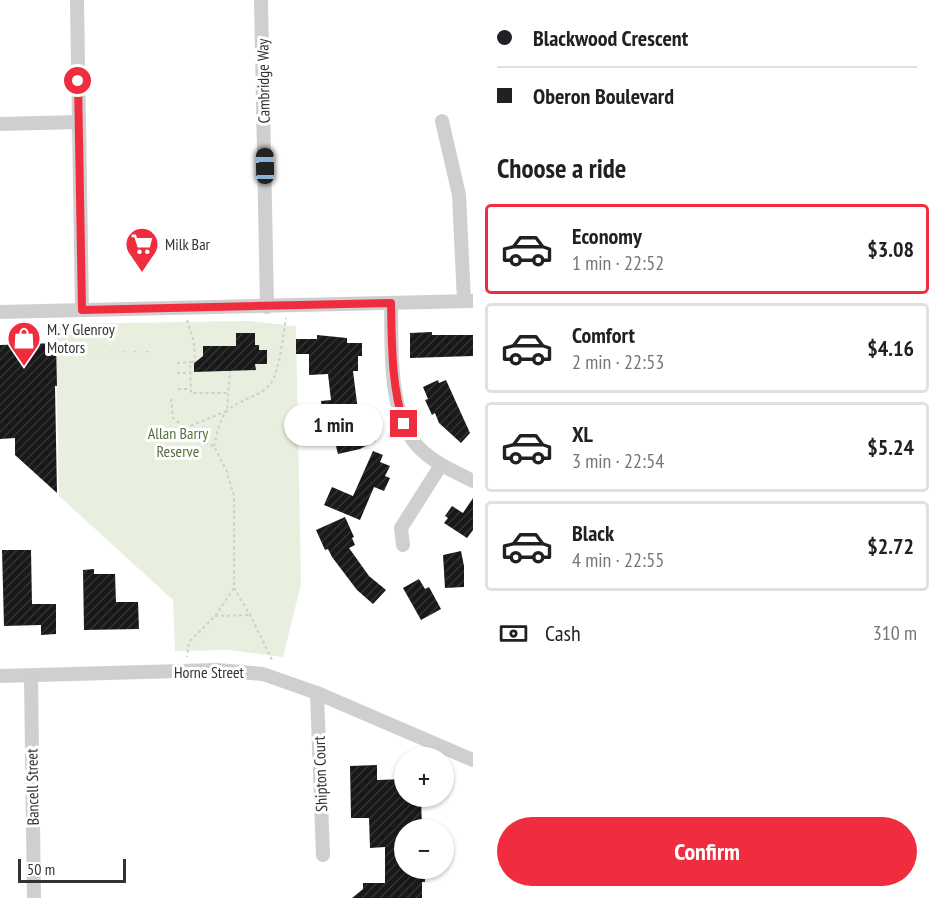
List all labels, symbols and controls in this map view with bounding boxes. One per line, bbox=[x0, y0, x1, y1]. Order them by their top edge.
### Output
text: Blackwood Crescent bbox=[533, 24, 688, 52]
street label: Cambridge Way bbox=[252, 38, 274, 124]
route start bbox=[64, 67, 91, 94]
text: Oberon Boulevard bbox=[533, 82, 674, 110]
car bbox=[256, 148, 274, 184]
text: Choose a ride bbox=[497, 151, 626, 185]
icon: car bbox=[500, 222, 554, 276]
text: Economy bbox=[572, 222, 642, 250]
supermarket icon: Milk Bar bbox=[124, 226, 160, 273]
place label: Milk Bar bbox=[165, 234, 211, 254]
text: $3.08 bbox=[867, 235, 914, 263]
text: 1 min · 22:52 bbox=[572, 250, 664, 276]
place label: M. Y Glenroy Motors bbox=[47, 319, 115, 357]
shop icon: M. Y Glenroy Motors bbox=[6, 320, 42, 367]
icon: car bbox=[500, 321, 554, 375]
text: Comfort bbox=[572, 321, 635, 349]
text: $4.16 bbox=[867, 334, 914, 362]
text: 2 min · 22:53 bbox=[572, 349, 664, 375]
callout: 1 min bbox=[284, 403, 383, 445]
route end bbox=[390, 410, 417, 437]
text: 1 min bbox=[313, 412, 354, 438]
icon: car bbox=[500, 420, 554, 474]
text: XL bbox=[572, 420, 593, 448]
park label: Allan Barry Reserve bbox=[148, 423, 208, 461]
text: $5.24 bbox=[867, 433, 914, 461]
text: 3 min · 22:54 bbox=[572, 448, 664, 474]
icon: car bbox=[500, 519, 554, 573]
text: Black bbox=[572, 519, 614, 547]
text: $2.72 bbox=[867, 532, 914, 560]
text: 4 min · 22:55 bbox=[572, 547, 664, 573]
icon: cash bbox=[497, 617, 530, 650]
text: Cash bbox=[545, 619, 581, 647]
text: 310 m bbox=[873, 620, 917, 646]
street label: Horne Street bbox=[174, 662, 245, 682]
street label: Shipton Court bbox=[309, 735, 331, 812]
map controls bbox=[394, 747, 454, 879]
button: + bbox=[394, 747, 454, 807]
street label: Bancell Street bbox=[21, 748, 43, 826]
button: Confirm bbox=[497, 817, 917, 886]
button: − bbox=[394, 819, 454, 879]
scale bar bbox=[18, 856, 126, 884]
text: 50 m bbox=[27, 859, 55, 879]

